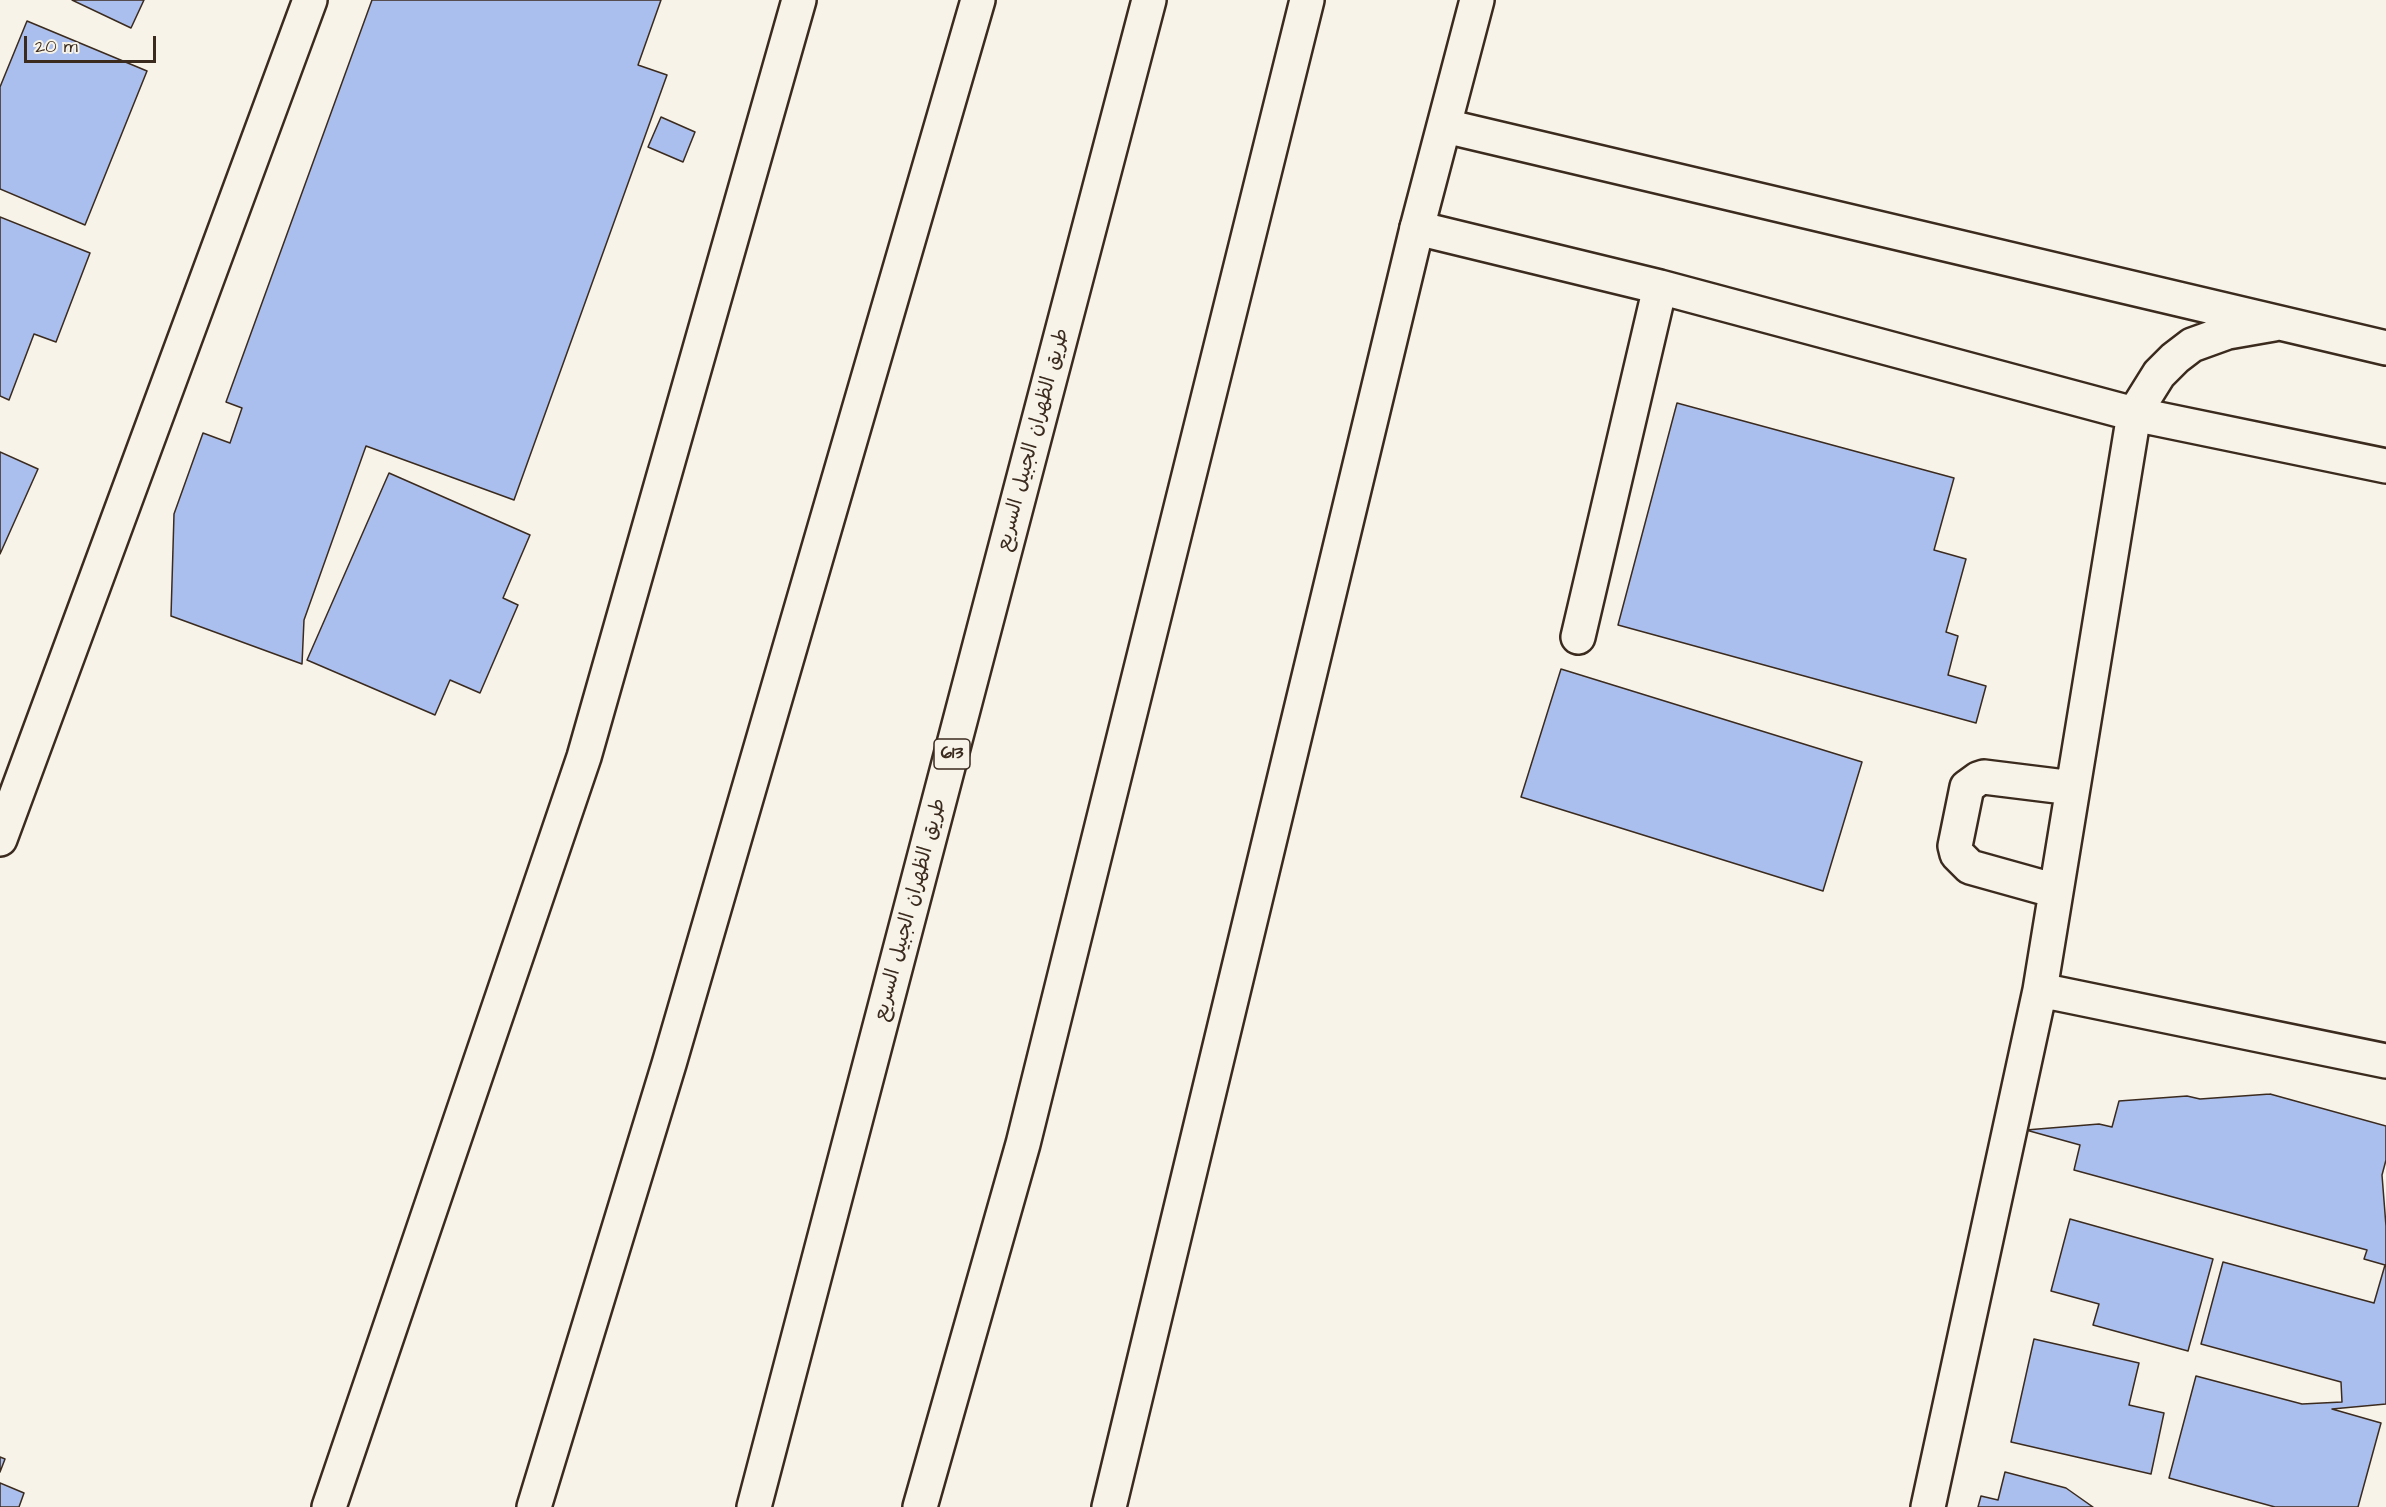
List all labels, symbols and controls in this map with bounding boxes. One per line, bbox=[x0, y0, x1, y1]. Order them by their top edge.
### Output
scale bar bbox=[27, 24, 159, 62]
text: 20 m bbox=[35, 34, 78, 59]
street label: طريق الظهران الجبيل السريع bbox=[993, 326, 1075, 554]
road number: 613 bbox=[934, 739, 970, 769]
street label: طريق الظهران الجبيل السريع bbox=[870, 796, 952, 1024]

